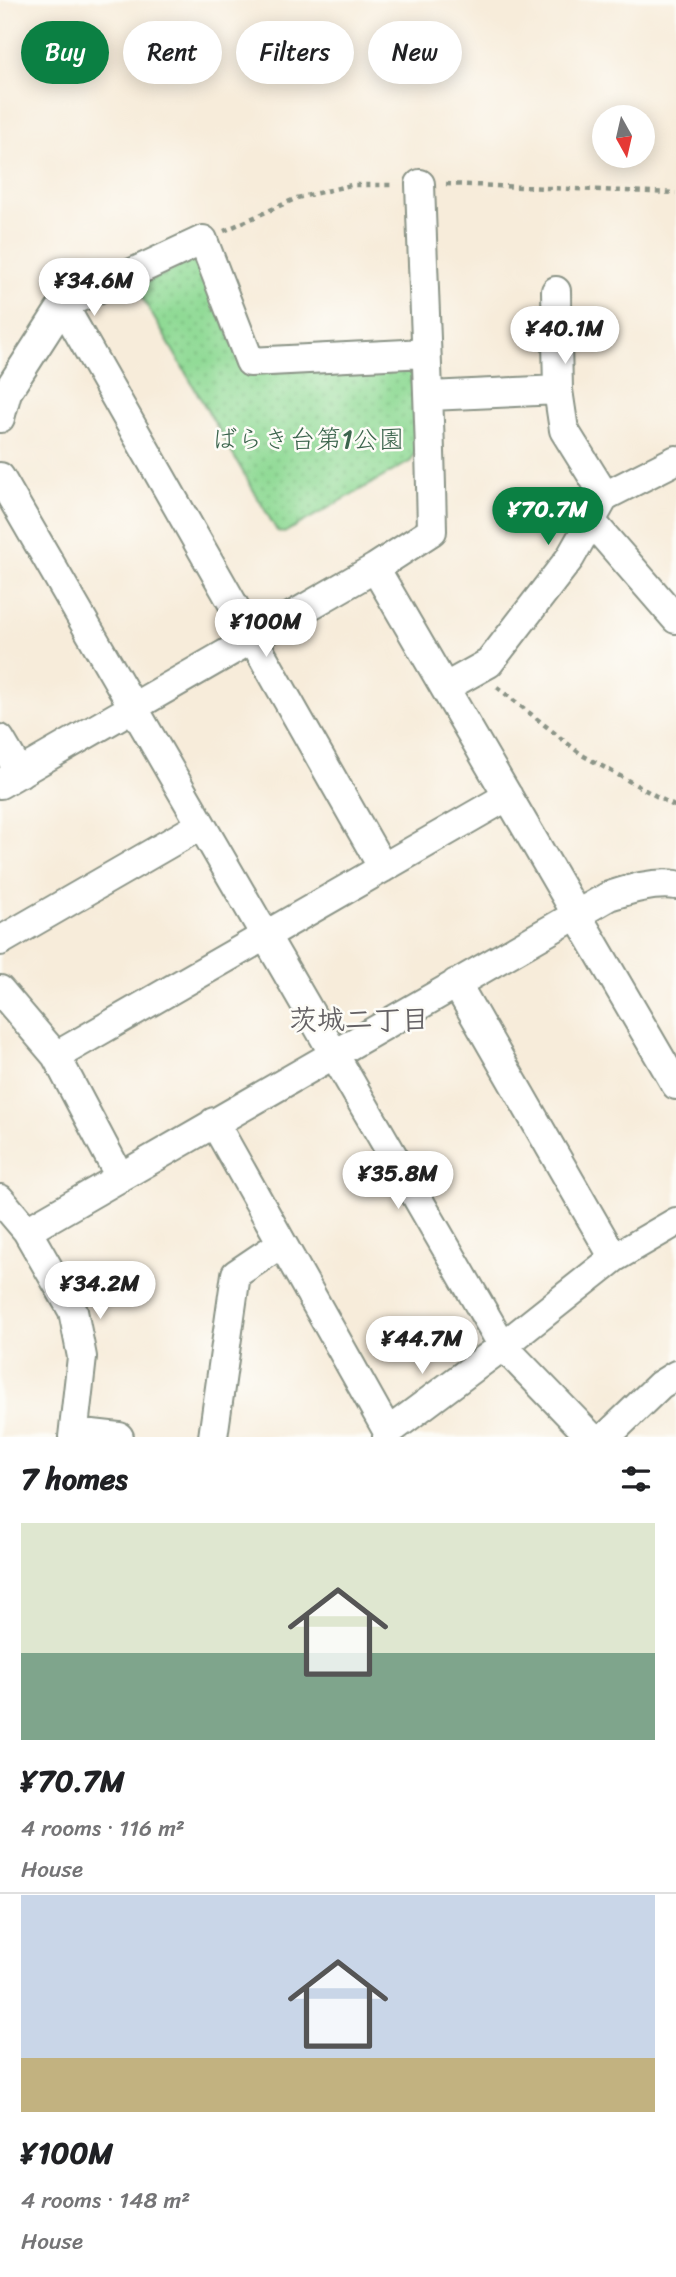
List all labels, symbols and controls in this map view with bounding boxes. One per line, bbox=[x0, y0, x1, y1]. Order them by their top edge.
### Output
chip: Buy bbox=[21, 21, 109, 84]
chip: Rent bbox=[123, 21, 222, 84]
chip: Filters bbox=[236, 21, 354, 84]
chip: New bbox=[368, 21, 462, 84]
north arrow bbox=[592, 105, 654, 168]
map controls bbox=[592, 105, 655, 168]
pin: ¥34.6M bbox=[37, 258, 151, 318]
text: ¥34.6M bbox=[55, 260, 133, 301]
pin: ¥40.1M bbox=[508, 306, 622, 366]
text: ¥40.1M bbox=[526, 308, 604, 349]
park label: ばらき台第1公園 bbox=[211, 416, 405, 462]
pin: ¥70.7M bbox=[491, 488, 605, 547]
text: ¥70.7M bbox=[508, 489, 588, 530]
pin: ¥100M bbox=[217, 600, 315, 659]
text: ¥100M bbox=[231, 601, 301, 642]
district label: 茨城二丁目 bbox=[289, 995, 429, 1044]
pin: ¥35.8M bbox=[341, 1152, 455, 1211]
text: ¥35.8M bbox=[358, 1153, 438, 1194]
pin: ¥34.2M bbox=[43, 1262, 157, 1321]
text: ¥34.2M bbox=[61, 1263, 139, 1304]
pin: ¥44.7M bbox=[365, 1316, 479, 1376]
text: ¥44.7M bbox=[382, 1318, 462, 1359]
text: 7 homes bbox=[21, 1452, 128, 1506]
icon: filters bbox=[617, 1460, 655, 1498]
icon: home bbox=[275, 1569, 401, 1695]
text: ¥70.7M bbox=[21, 1754, 124, 1808]
text: 4 rooms · 116 m² bbox=[21, 1808, 185, 1849]
text: House bbox=[21, 1849, 83, 1890]
icon: home bbox=[275, 1941, 401, 2067]
text: ¥100M bbox=[21, 2126, 113, 2180]
text: 4 rooms · 148 m² bbox=[21, 2180, 190, 2221]
text: House bbox=[21, 2221, 83, 2262]

